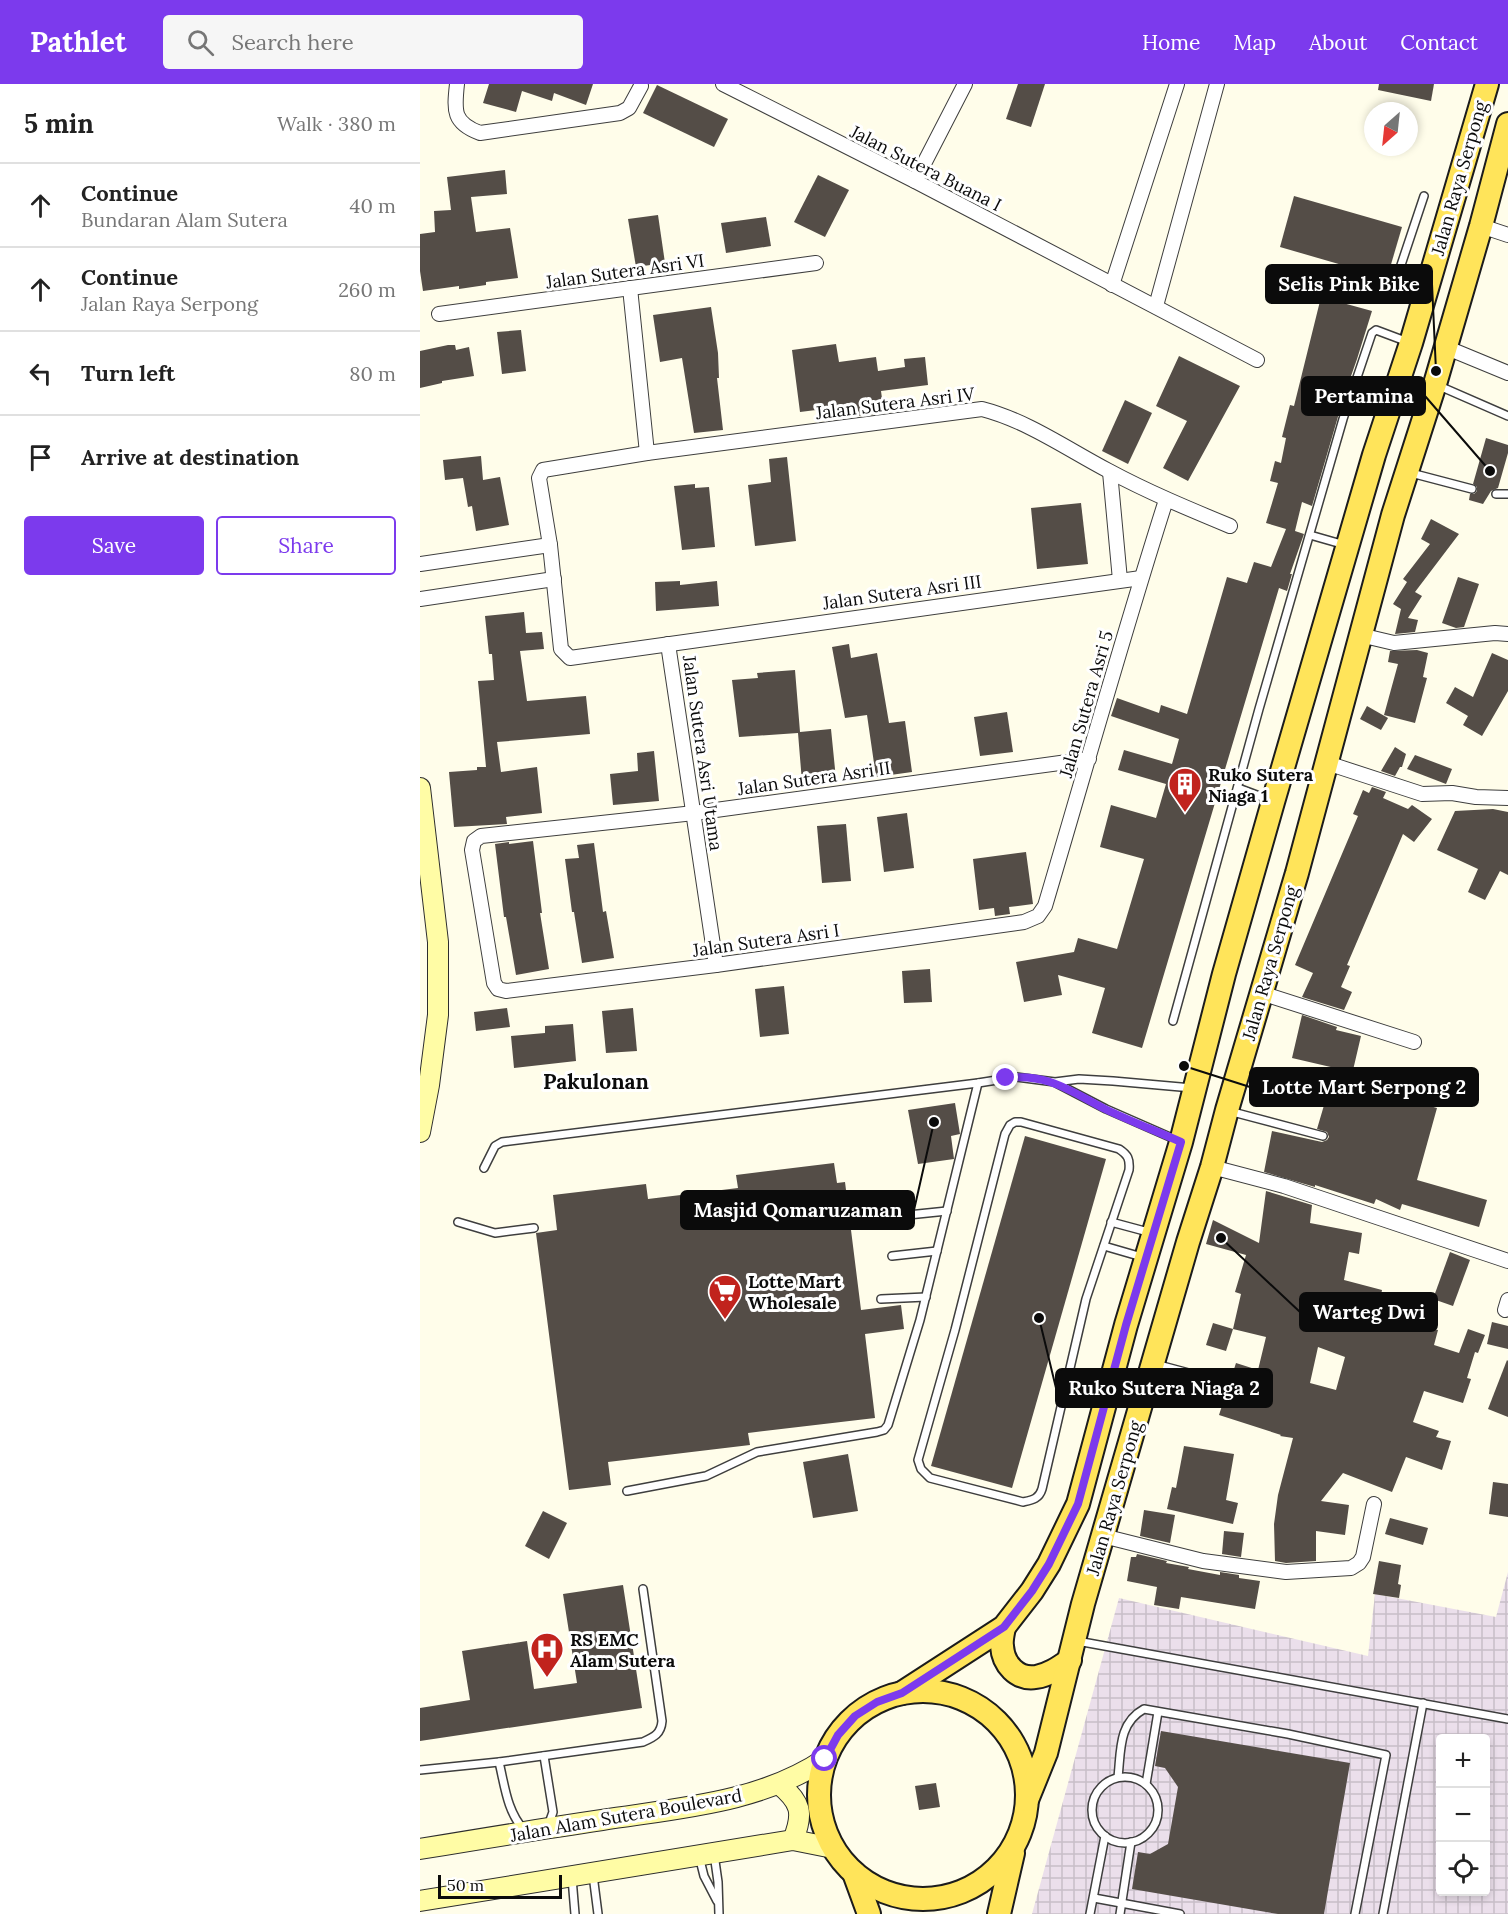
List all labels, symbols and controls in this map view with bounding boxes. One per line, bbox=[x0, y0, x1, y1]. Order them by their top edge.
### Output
search box bbox=[163, 15, 583, 69]
text: Pathlet bbox=[30, 24, 127, 60]
icon: search bbox=[184, 26, 217, 59]
text: Search here bbox=[232, 28, 354, 56]
text: Home bbox=[1142, 29, 1200, 56]
text: Map bbox=[1233, 29, 1276, 56]
text: About bbox=[1309, 29, 1367, 56]
text: Contact bbox=[1400, 29, 1478, 56]
street label: Jalan Raya Serpong bbox=[1426, 97, 1492, 259]
north arrow bbox=[1364, 102, 1418, 156]
text: 5 min bbox=[24, 107, 94, 140]
text: Walk · 380 m bbox=[277, 111, 396, 136]
street label: Jalan Sutera Buana I bbox=[846, 119, 1006, 216]
text: Continue bbox=[81, 179, 178, 207]
icon: ahead bbox=[24, 189, 57, 222]
text: 40 m bbox=[350, 193, 396, 218]
text: Bundaran Alam Sutera bbox=[81, 207, 288, 232]
street label: Jalan Sutera Asri VI bbox=[543, 248, 706, 294]
text: Continue bbox=[81, 263, 178, 291]
callout: Selis Pink Bike bbox=[1266, 265, 1432, 303]
text: Selis Pink Bike bbox=[1278, 271, 1420, 296]
icon: ahead bbox=[24, 273, 57, 306]
text: 260 m bbox=[338, 277, 396, 302]
text: Jalan Raya Serpong bbox=[81, 291, 258, 316]
icon: left bbox=[24, 357, 57, 390]
text: Turn left bbox=[81, 359, 175, 387]
text: 80 m bbox=[349, 361, 396, 386]
callout: Pertamina bbox=[1302, 377, 1425, 415]
street label: Jalan Sutera Asri IV bbox=[813, 382, 977, 424]
text: Pertamina bbox=[1314, 383, 1414, 408]
icon: arrive bbox=[24, 441, 57, 474]
text: Arrive at destination bbox=[81, 443, 299, 471]
button: Save bbox=[24, 516, 204, 575]
button: Share bbox=[216, 516, 396, 575]
street label: Jalan Sutera Asri III bbox=[820, 569, 983, 615]
street label: Jalan Sutera Asri 5 bbox=[1054, 628, 1118, 781]
street label: Jalan Sutera Asri Utama bbox=[678, 653, 728, 852]
street label: Jalan Sutera Asri II bbox=[735, 756, 892, 800]
place label: Ruko Sutera Niaga 1 bbox=[1208, 763, 1314, 807]
building icon: Ruko Sutera Niaga 1 bbox=[1167, 766, 1203, 813]
street label: Jalan Raya Serpong bbox=[1237, 882, 1303, 1044]
street label: Jalan Sutera Asri I bbox=[690, 918, 841, 962]
route end bbox=[992, 1064, 1018, 1090]
district label: Pakulonan bbox=[543, 1068, 649, 1095]
callout: Lotte Mart Serpong 2 bbox=[1250, 1068, 1478, 1106]
text: Lotte Mart Serpong 2 bbox=[1262, 1074, 1466, 1099]
callout: Masjid Qomaruzaman bbox=[681, 1191, 914, 1229]
text: Masjid Qomaruzaman bbox=[693, 1197, 903, 1222]
place label: Lotte Mart Wholesale bbox=[748, 1270, 842, 1314]
supermarket icon: Lotte Mart Wholesale bbox=[707, 1273, 743, 1320]
callout: Warteg Dwi bbox=[1300, 1293, 1437, 1331]
text: Warteg Dwi bbox=[1313, 1299, 1426, 1324]
callout: Ruko Sutera Niaga 2 bbox=[1056, 1369, 1272, 1407]
text: Ruko Sutera Niaga 2 bbox=[1068, 1375, 1260, 1400]
street label: Jalan Raya Serpong bbox=[1081, 1417, 1147, 1579]
place label: RS EMC Alam Sutera bbox=[570, 1628, 676, 1672]
hospital icon: RS EMC Alam Sutera bbox=[529, 1631, 565, 1678]
map controls bbox=[1436, 1734, 1490, 1896]
button: + bbox=[1436, 1734, 1490, 1788]
route start bbox=[811, 1745, 837, 1771]
street label: Jalan Alam Sutera Boulevard bbox=[507, 1783, 744, 1847]
button: − bbox=[1436, 1788, 1490, 1842]
button: locate bbox=[1436, 1842, 1490, 1896]
scale bar bbox=[438, 1872, 562, 1900]
text: 50 m bbox=[447, 1875, 484, 1895]

